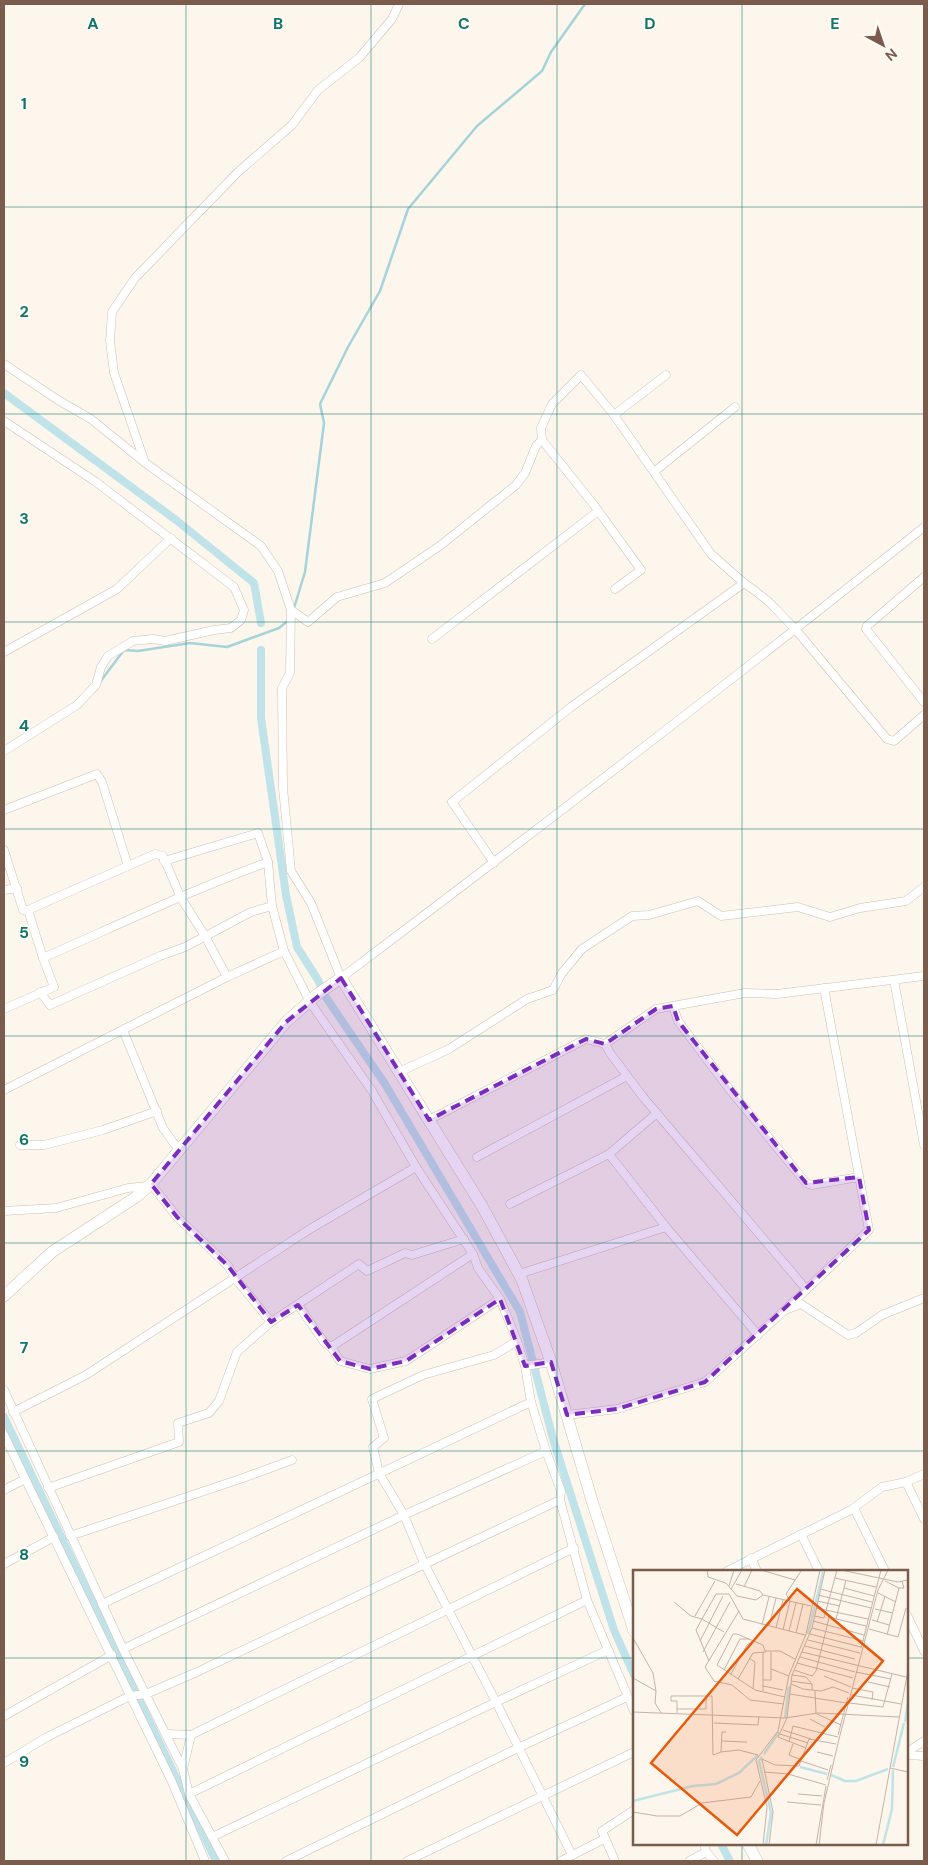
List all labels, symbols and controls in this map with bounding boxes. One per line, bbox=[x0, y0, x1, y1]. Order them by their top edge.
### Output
text: A bbox=[87, 13, 99, 34]
text: B bbox=[273, 13, 283, 34]
text: C bbox=[458, 13, 470, 34]
text: D bbox=[644, 13, 656, 34]
text: E bbox=[830, 13, 840, 34]
north arrow bbox=[858, 20, 908, 70]
text: N bbox=[882, 45, 901, 65]
text: 1 bbox=[21, 93, 27, 114]
text: 2 bbox=[19, 301, 29, 322]
text: 3 bbox=[19, 508, 29, 529]
text: 4 bbox=[19, 715, 29, 736]
text: 5 bbox=[19, 922, 29, 943]
text: 6 bbox=[19, 1129, 29, 1150]
text: 7 bbox=[20, 1337, 29, 1358]
text: 8 bbox=[19, 1544, 29, 1565]
inset map bbox=[633, 1570, 908, 1845]
text: 9 bbox=[19, 1751, 29, 1772]

